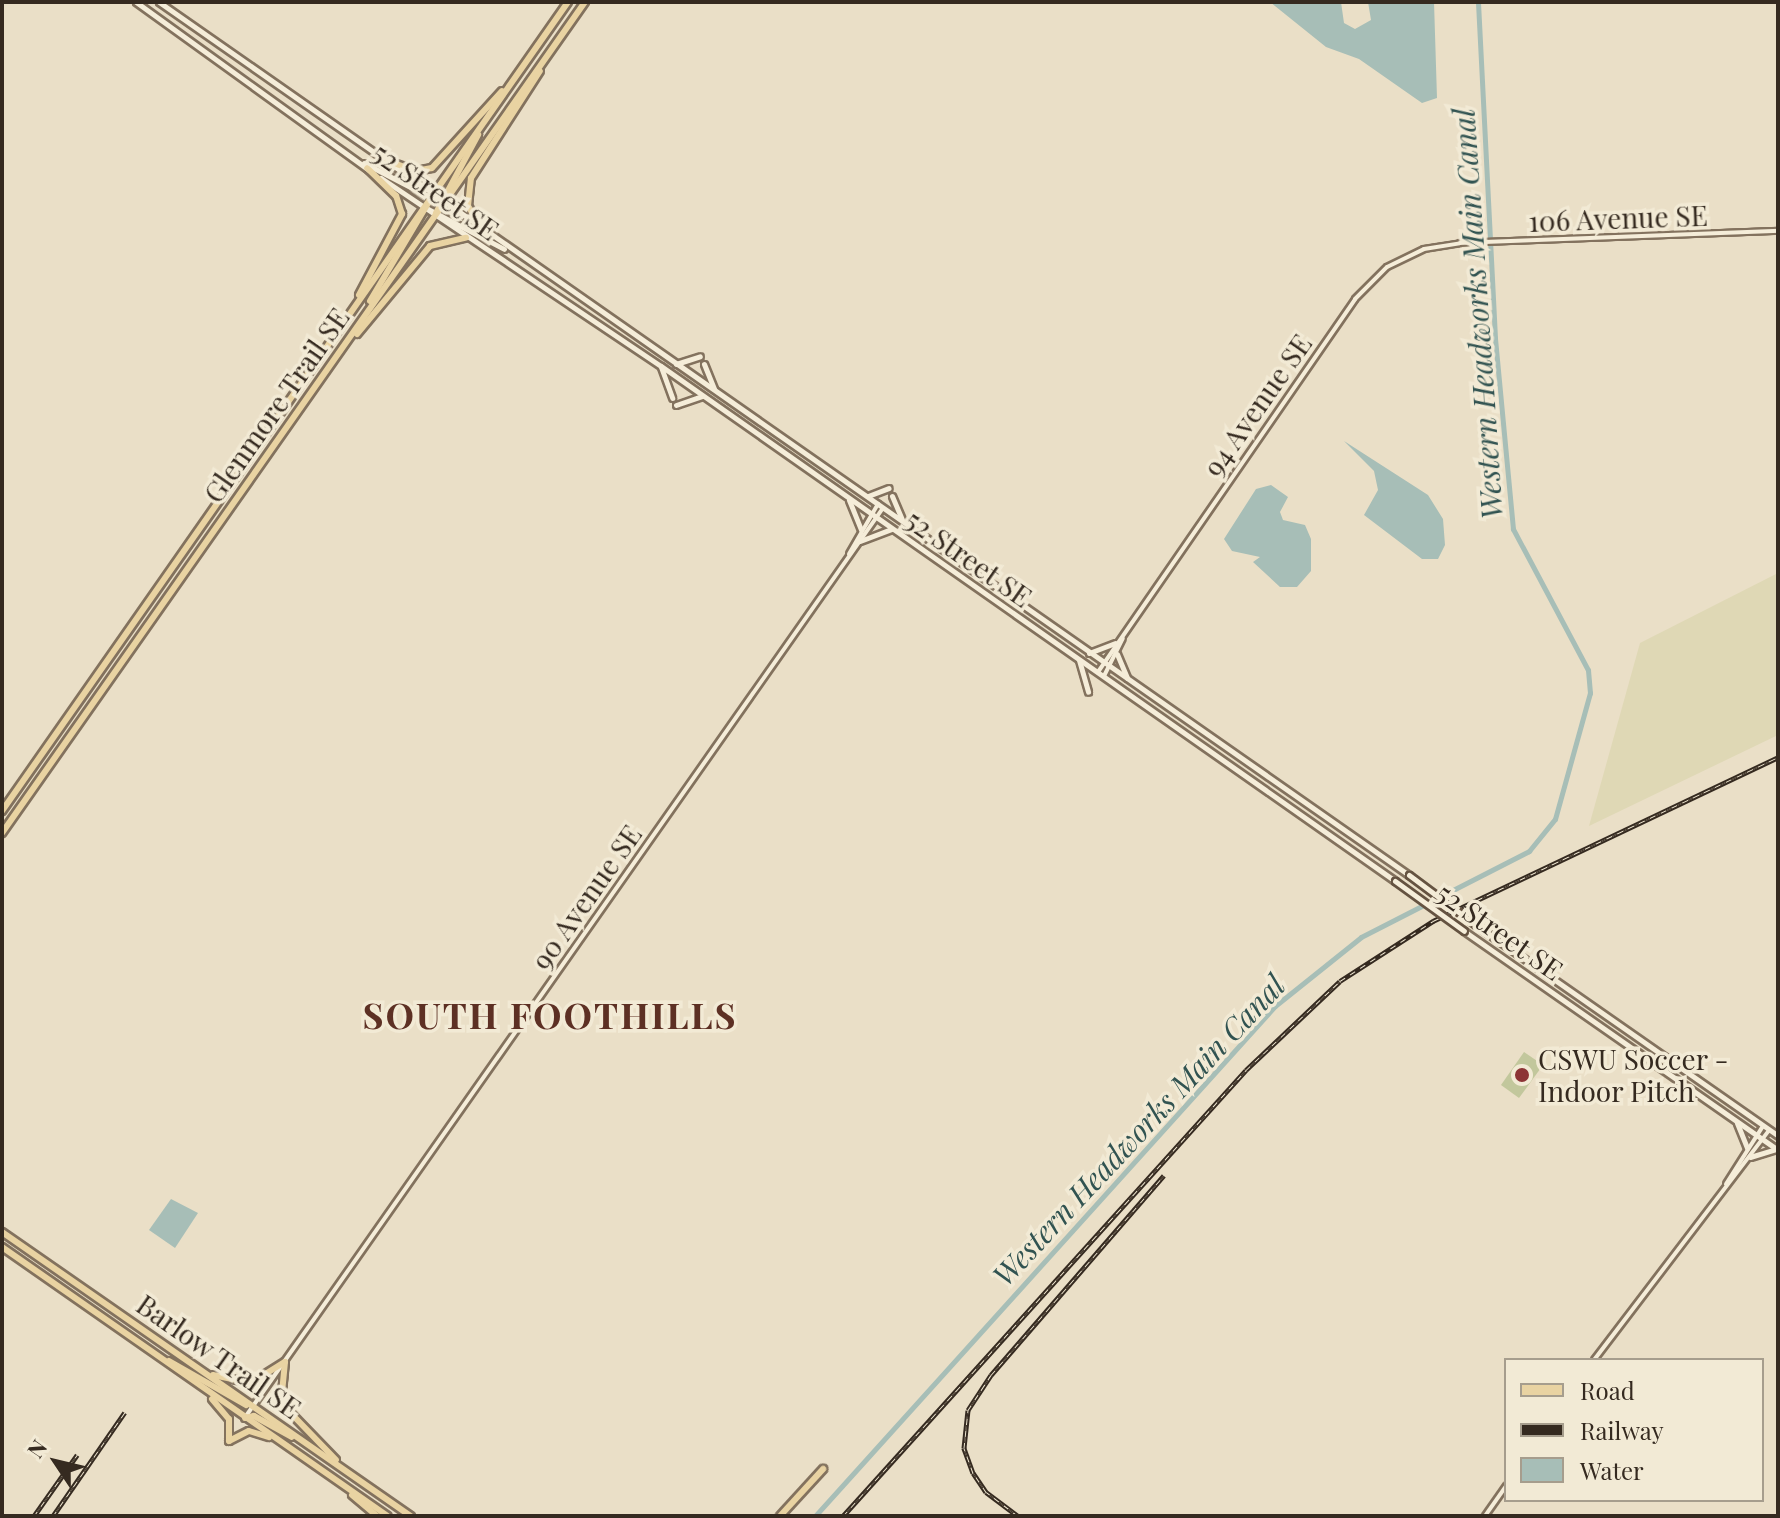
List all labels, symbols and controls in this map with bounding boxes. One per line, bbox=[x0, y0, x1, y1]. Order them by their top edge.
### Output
water label: Western Headworks Main Canal bbox=[1445, 107, 1509, 521]
street label: 52 Street SE bbox=[366, 135, 506, 247]
street label: 106 Avenue SE bbox=[1527, 198, 1709, 238]
street label: Glenmore Trail SE bbox=[196, 301, 356, 509]
street label: 94 Avenue SE bbox=[1195, 327, 1319, 483]
street label: 52 Street SE bbox=[899, 502, 1039, 614]
street label: 90 Avenue SE bbox=[524, 818, 648, 976]
street label: 52 Street SE bbox=[1430, 875, 1570, 987]
water label: Western Headworks Main Canal bbox=[984, 967, 1292, 1293]
district label: SOUTH FOOTHILLS bbox=[363, 993, 737, 1037]
place label: CSWU Soccer - Indoor Pitch bbox=[1538, 1042, 1729, 1108]
marker: CSWU Soccer - Indoor Pitch bbox=[1513, 1066, 1531, 1084]
street label: Barlow Trail SE bbox=[130, 1287, 308, 1425]
legend bbox=[1504, 1358, 1764, 1502]
text: Road bbox=[1580, 1374, 1635, 1406]
text: Railway bbox=[1580, 1414, 1664, 1446]
north arrow bbox=[16, 1422, 96, 1502]
text: N bbox=[19, 1433, 53, 1463]
text: Water bbox=[1580, 1454, 1644, 1486]

